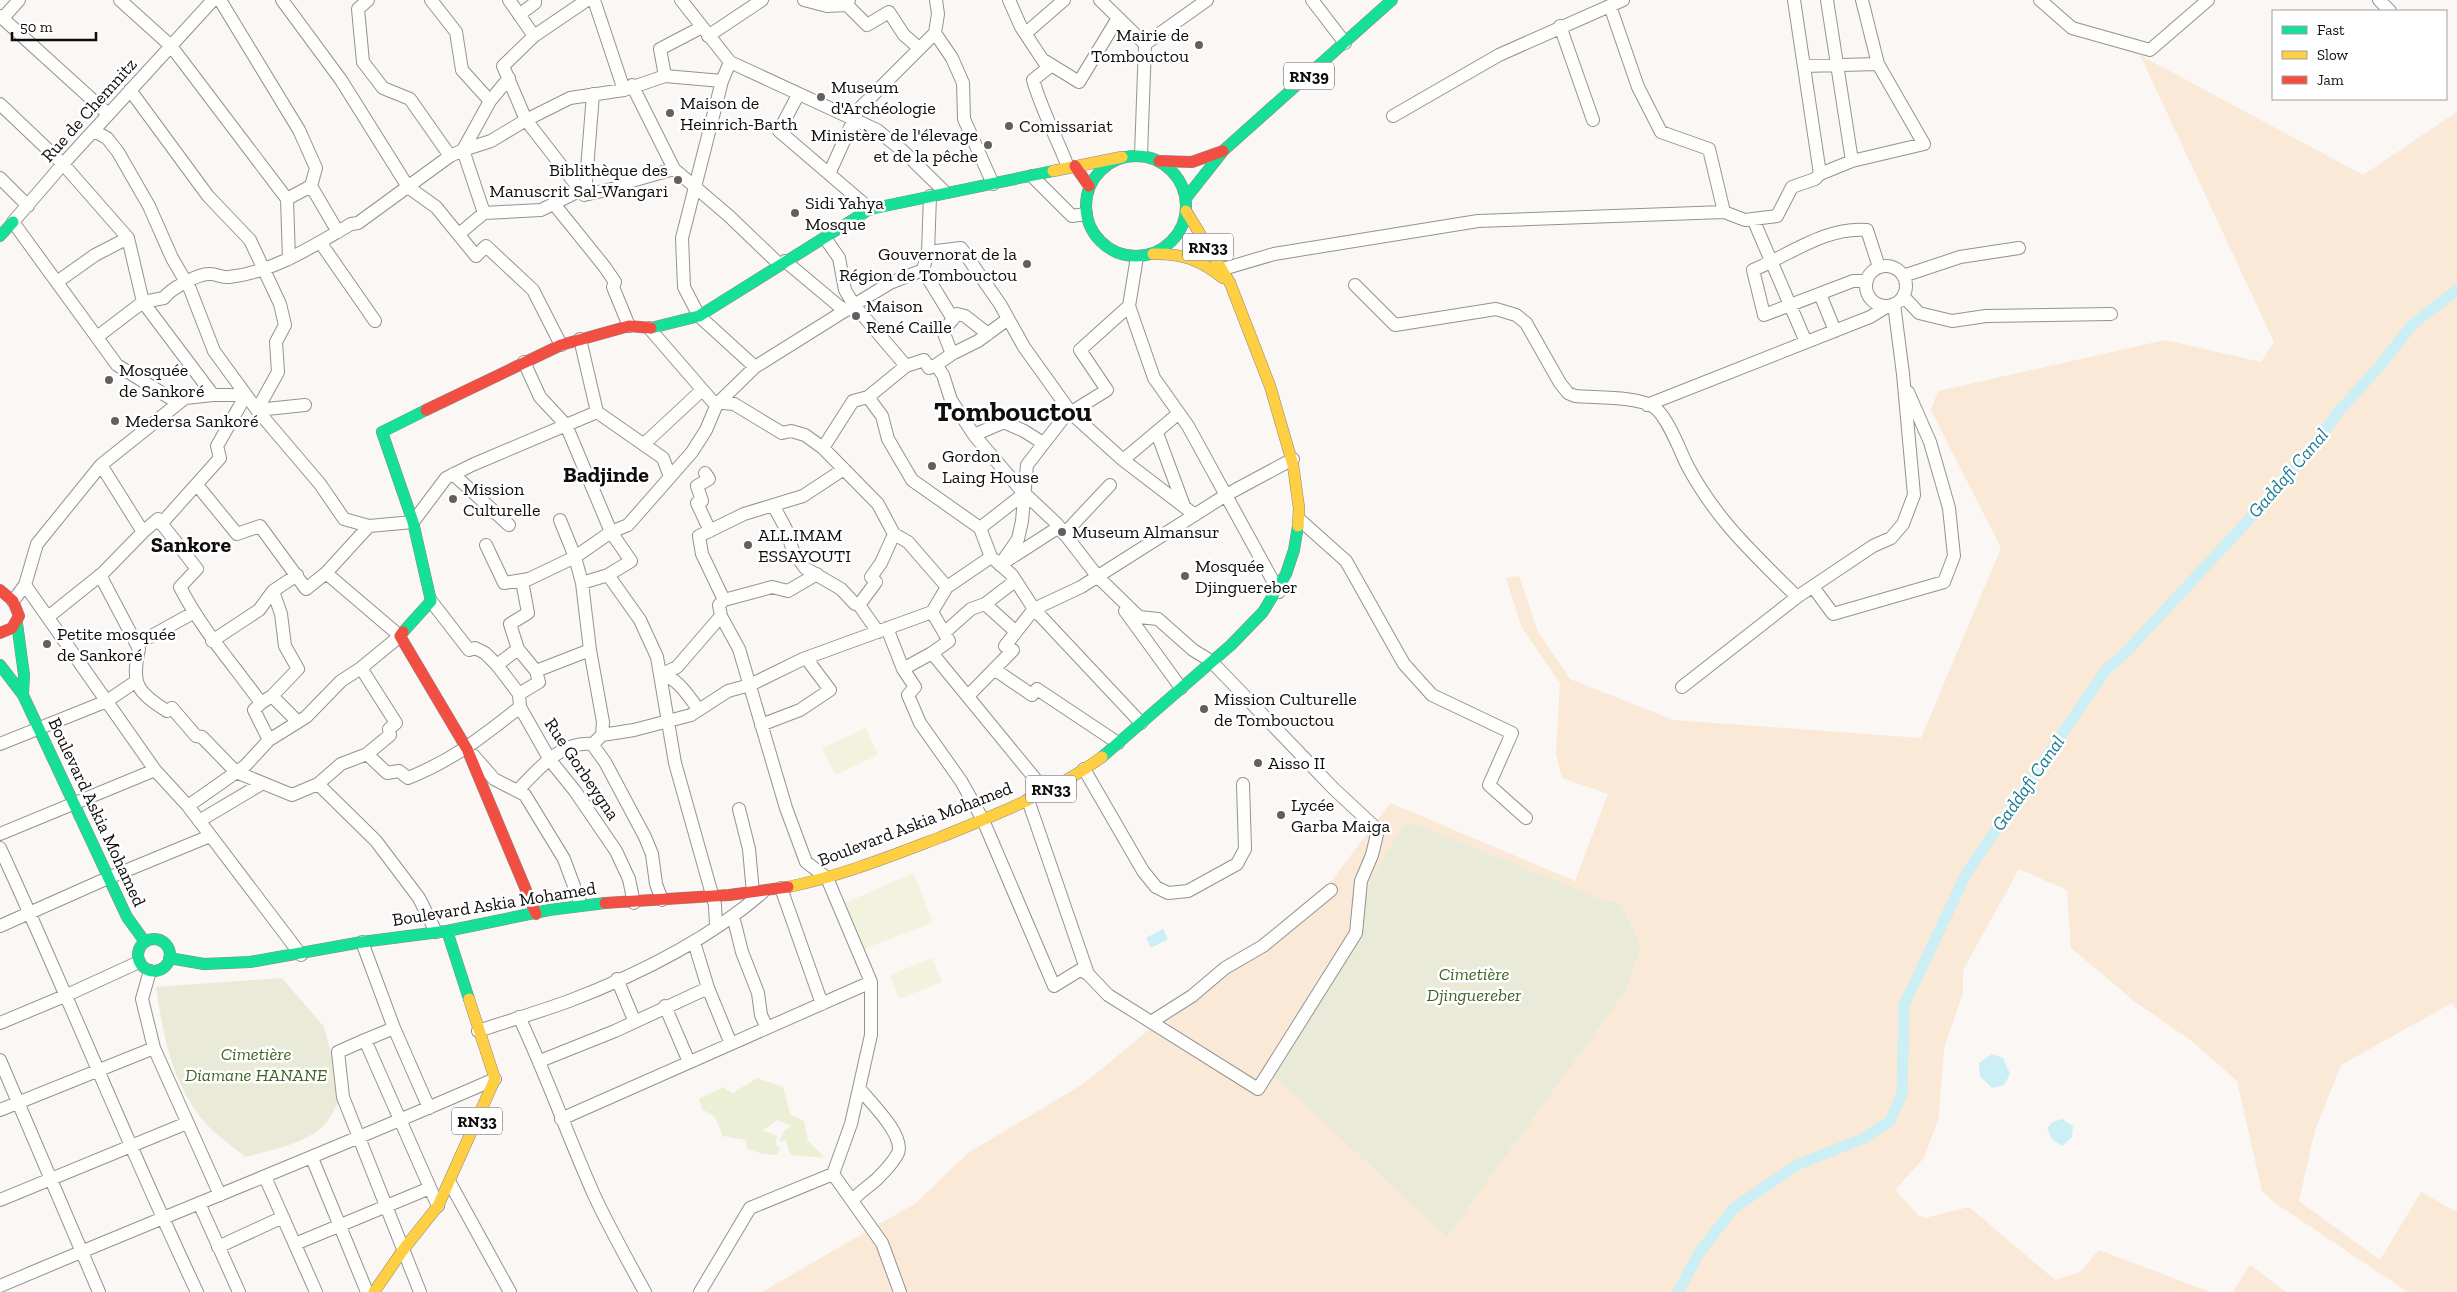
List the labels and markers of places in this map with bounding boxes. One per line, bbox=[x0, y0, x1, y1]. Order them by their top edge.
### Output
place label: Mairie de Tombouctou bbox=[1091, 24, 1189, 67]
marker: Mairie de Tombouctou bbox=[1193, 39, 1205, 51]
place label: Museum d'Archéologie bbox=[831, 76, 936, 119]
marker: Museum d'Archéologie bbox=[815, 91, 827, 103]
place label: Maison de Heinrich-Barth bbox=[680, 92, 797, 135]
marker: Maison de Heinrich-Barth bbox=[664, 107, 676, 119]
place label: Comissariat bbox=[1019, 115, 1113, 137]
marker: Comissariat bbox=[1003, 120, 1015, 132]
place label: Ministère de l'élevage et de la pêche bbox=[811, 124, 978, 167]
marker: Ministère de l'élevage et de la pêche bbox=[982, 139, 994, 151]
place label: Biblithèque des Manuscrit Sal-Wangari bbox=[489, 159, 668, 202]
marker: Biblithèque des Manuscrit Sal-Wangari bbox=[672, 174, 684, 186]
place label: Sidi Yahya Mosque bbox=[805, 192, 884, 235]
marker: Sidi Yahya Mosque bbox=[789, 207, 801, 219]
place label: Gouvernorat de la Région de Tombouctou bbox=[839, 243, 1017, 286]
marker: Gouvernorat de la Région de Tombouctou bbox=[1021, 258, 1033, 270]
place label: Maison René Caille bbox=[866, 295, 952, 338]
marker: Maison René Caille bbox=[850, 310, 862, 322]
place label: Mosquée de Sankoré bbox=[119, 359, 204, 402]
marker: Mosquée de Sankoré bbox=[103, 374, 115, 386]
place label: Medersa Sankoré bbox=[125, 410, 258, 432]
marker: Medersa Sankoré bbox=[109, 415, 121, 427]
place label: Gordon Laing House bbox=[942, 445, 1039, 488]
marker: Gordon Laing House bbox=[926, 460, 938, 472]
place label: Mission Culturelle bbox=[463, 478, 540, 521]
marker: Mission Culturelle bbox=[447, 493, 459, 505]
place label: Museum Almansur bbox=[1072, 521, 1220, 543]
place label: ALL.IMAM ESSAYOUTI bbox=[758, 524, 851, 567]
marker: Museum Almansur bbox=[1056, 526, 1068, 538]
marker: ALL.IMAM ESSAYOUTI bbox=[742, 539, 754, 551]
place label: Mosquée Djinguereber bbox=[1195, 555, 1298, 598]
marker: Mosquée Djinguereber bbox=[1179, 570, 1191, 582]
place label: Petite mosquée de Sankoré bbox=[57, 623, 176, 666]
marker: Petite mosquée de Sankoré bbox=[41, 638, 53, 650]
place label: Mission Culturelle de Tombouctou bbox=[1214, 688, 1357, 731]
marker: Mission Culturelle de Tombouctou bbox=[1198, 703, 1210, 715]
place label: Aisso II bbox=[1268, 752, 1326, 774]
marker: Aisso II bbox=[1252, 757, 1264, 769]
place label: Lycée Garba Maiga bbox=[1291, 794, 1390, 837]
marker: Lycée Garba Maiga bbox=[1275, 809, 1287, 821]

